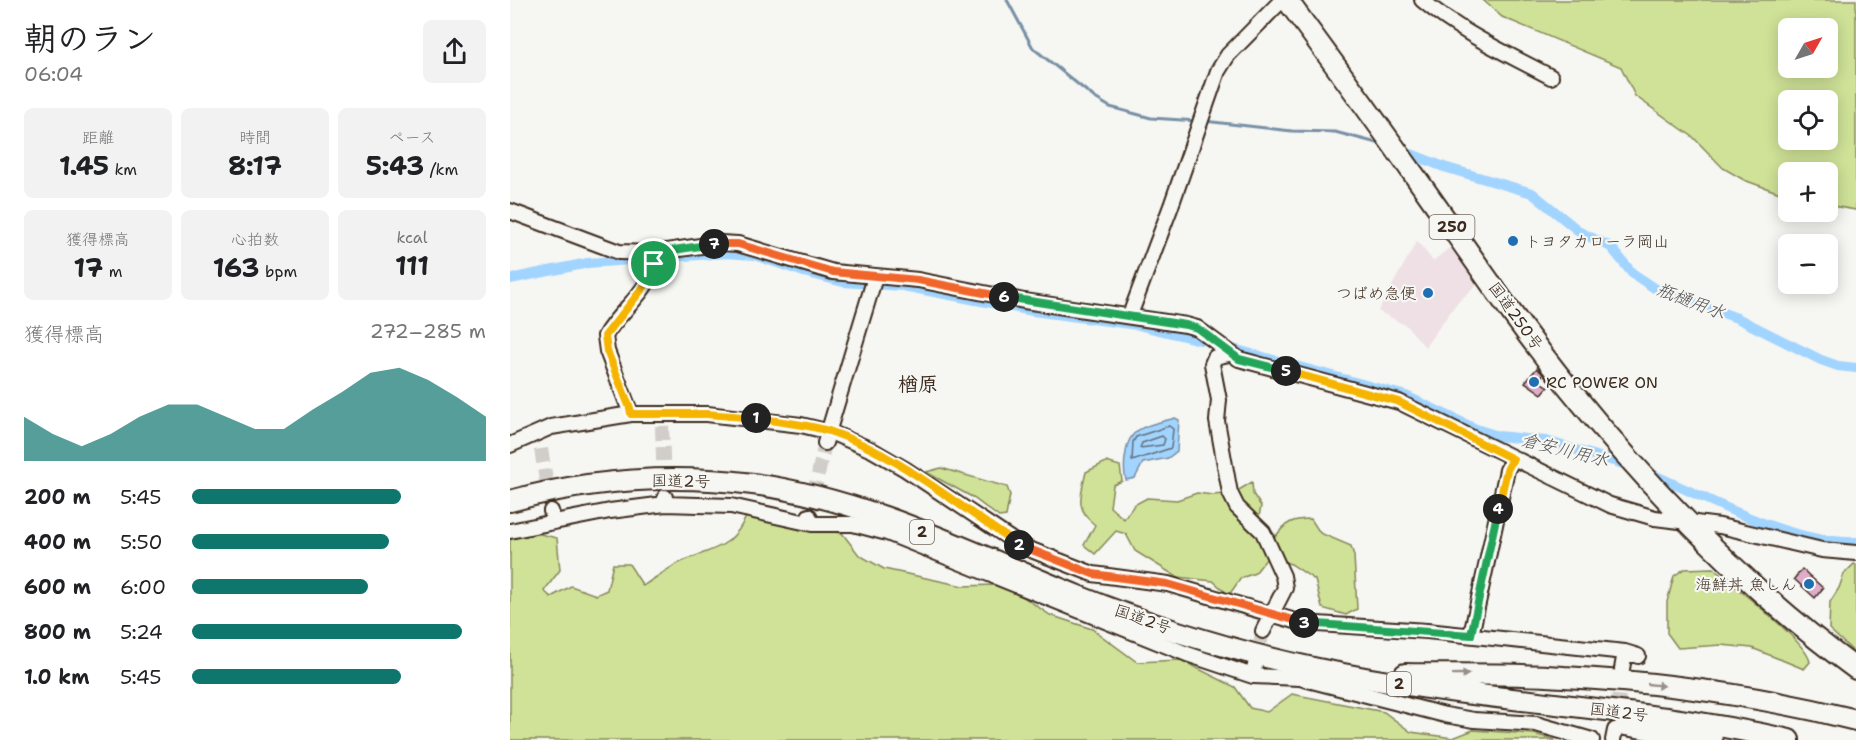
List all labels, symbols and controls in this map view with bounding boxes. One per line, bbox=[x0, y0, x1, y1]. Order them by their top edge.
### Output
text: 朝のラン bbox=[24, 16, 156, 61]
north arrow bbox=[1778, 18, 1838, 78]
map controls bbox=[1778, 18, 1838, 294]
button: share bbox=[423, 20, 486, 83]
text: 06:04 bbox=[24, 61, 83, 87]
button: locate bbox=[1778, 90, 1838, 150]
text: 距離 bbox=[82, 127, 114, 148]
text: 時間 bbox=[239, 127, 271, 148]
text: ペース bbox=[388, 127, 436, 148]
text: 1.45 bbox=[59, 148, 109, 183]
text: 8:17 bbox=[228, 148, 282, 183]
text: 5:43 bbox=[366, 148, 424, 183]
text: km bbox=[109, 159, 137, 180]
text: /km bbox=[424, 159, 458, 180]
button: + bbox=[1778, 162, 1838, 222]
road number: 250 bbox=[1430, 215, 1474, 239]
text: kcal bbox=[396, 227, 428, 248]
text: 獲得標高 bbox=[66, 229, 130, 250]
text: 心拍数 bbox=[231, 229, 279, 250]
pin: 7 bbox=[699, 229, 729, 259]
place label: トヨタカローラ岡山 bbox=[1525, 231, 1669, 252]
text: 7 bbox=[708, 233, 720, 254]
marker: トヨタカローラ岡山 bbox=[1506, 234, 1520, 248]
button: − bbox=[1778, 234, 1838, 294]
pin bbox=[628, 238, 679, 289]
icon: arrive bbox=[637, 247, 670, 280]
text: 111 bbox=[395, 248, 429, 283]
text: 17 bbox=[74, 250, 103, 285]
text: 163 bbox=[213, 250, 260, 285]
text: m bbox=[103, 261, 122, 282]
text: bpm bbox=[260, 261, 297, 282]
water label: 瓶樋用水 bbox=[1653, 277, 1729, 325]
street label: 国道250号 bbox=[1484, 278, 1548, 354]
pin: 6 bbox=[989, 282, 1019, 312]
place label: つばめ急便 bbox=[1336, 283, 1416, 304]
text: 6 bbox=[998, 286, 1010, 307]
marker: つばめ急便 bbox=[1421, 286, 1435, 300]
text: 272–285 m bbox=[370, 318, 486, 344]
text: 獲得標高 bbox=[24, 321, 104, 347]
pin: 5 bbox=[1271, 356, 1301, 386]
text: 5 bbox=[1281, 360, 1291, 381]
district label: 楢原 bbox=[898, 371, 938, 397]
place label: RC POWER ON bbox=[1546, 372, 1658, 393]
marker: RC POWER ON bbox=[1527, 375, 1541, 389]
pin: 1 bbox=[741, 403, 771, 433]
text: 1 bbox=[752, 407, 760, 428]
water label: 倉安川用水 bbox=[1518, 427, 1612, 473]
street label: 国道2号 bbox=[651, 470, 711, 492]
text: 200 m bbox=[24, 484, 91, 510]
text: 5:45 bbox=[120, 484, 161, 510]
pin: 4 bbox=[1483, 494, 1513, 524]
text: 4 bbox=[1492, 498, 1504, 519]
road number: 2 bbox=[910, 520, 934, 544]
text: 400 m bbox=[24, 529, 91, 555]
text: 5:50 bbox=[120, 529, 163, 555]
pin: 2 bbox=[1004, 530, 1034, 560]
text: 2 bbox=[1013, 534, 1025, 555]
text: 600 m bbox=[24, 574, 91, 600]
text: 6:00 bbox=[120, 574, 166, 600]
place label: 海鮮丼 魚しん bbox=[1696, 574, 1797, 595]
marker: 海鮮丼 魚しん bbox=[1802, 577, 1816, 591]
street label: 国道2号 bbox=[1112, 599, 1174, 639]
pin: 3 bbox=[1289, 608, 1319, 638]
text: 3 bbox=[1298, 612, 1310, 633]
text: 800 m bbox=[24, 619, 91, 645]
text: 5:24 bbox=[120, 619, 163, 645]
text: 1.0 km bbox=[24, 664, 89, 690]
text: 5:45 bbox=[120, 664, 161, 690]
one-way arrow bbox=[1451, 669, 1470, 679]
road number: 2 bbox=[1387, 672, 1411, 696]
one-way arrow bbox=[1646, 680, 1665, 690]
street label: 国道2号 bbox=[1588, 698, 1650, 726]

